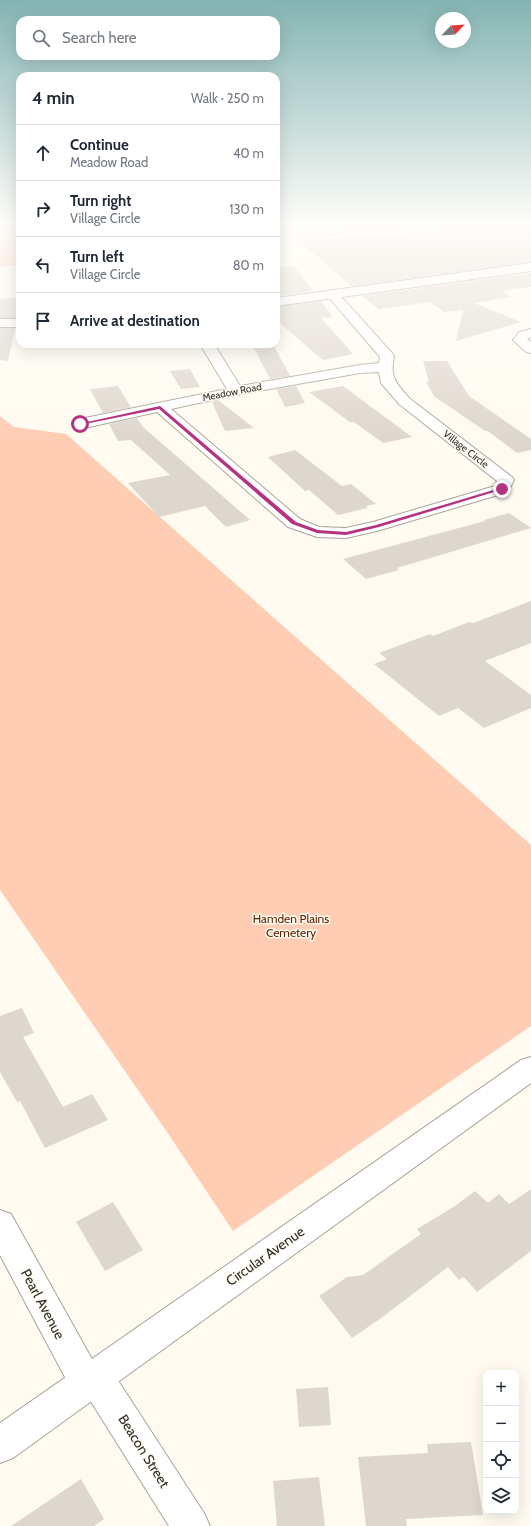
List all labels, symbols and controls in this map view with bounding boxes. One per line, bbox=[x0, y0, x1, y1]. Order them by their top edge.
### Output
north arrow bbox=[435, 12, 471, 48]
search box bbox=[16, 16, 280, 60]
icon: search bbox=[30, 27, 52, 49]
text: Search here bbox=[62, 29, 137, 47]
text: 4 min bbox=[32, 88, 75, 108]
text: Walk · 250 m bbox=[191, 90, 264, 106]
text: Continue bbox=[70, 136, 129, 154]
icon: ahead bbox=[32, 142, 54, 164]
text: 40 m bbox=[233, 145, 264, 161]
text: Meadow Road bbox=[70, 154, 148, 170]
text: Turn right bbox=[70, 192, 131, 210]
icon: right bbox=[32, 198, 54, 220]
text: 130 m bbox=[229, 201, 264, 217]
text: Village Circle bbox=[70, 210, 140, 226]
text: Turn left bbox=[70, 248, 124, 266]
icon: left bbox=[32, 254, 54, 276]
text: 80 m bbox=[233, 257, 264, 273]
text: Village Circle bbox=[70, 266, 140, 282]
icon: arrive bbox=[32, 310, 54, 332]
text: Arrive at destination bbox=[70, 312, 200, 330]
street label: Meadow Road bbox=[201, 380, 263, 404]
route start bbox=[71, 415, 89, 433]
street label: Village Circle bbox=[441, 427, 491, 471]
route end bbox=[493, 480, 511, 498]
park label: Hamden Plains Cemetery bbox=[253, 911, 329, 940]
street label: Circular Avenue bbox=[222, 1222, 308, 1290]
street label: Pearl Avenue bbox=[17, 1266, 69, 1342]
map controls bbox=[483, 1370, 519, 1514]
button: + bbox=[483, 1370, 519, 1406]
button: − bbox=[483, 1406, 519, 1442]
street label: Beacon Street bbox=[114, 1411, 174, 1491]
button: locate bbox=[483, 1442, 519, 1478]
button: layers bbox=[483, 1478, 519, 1514]

